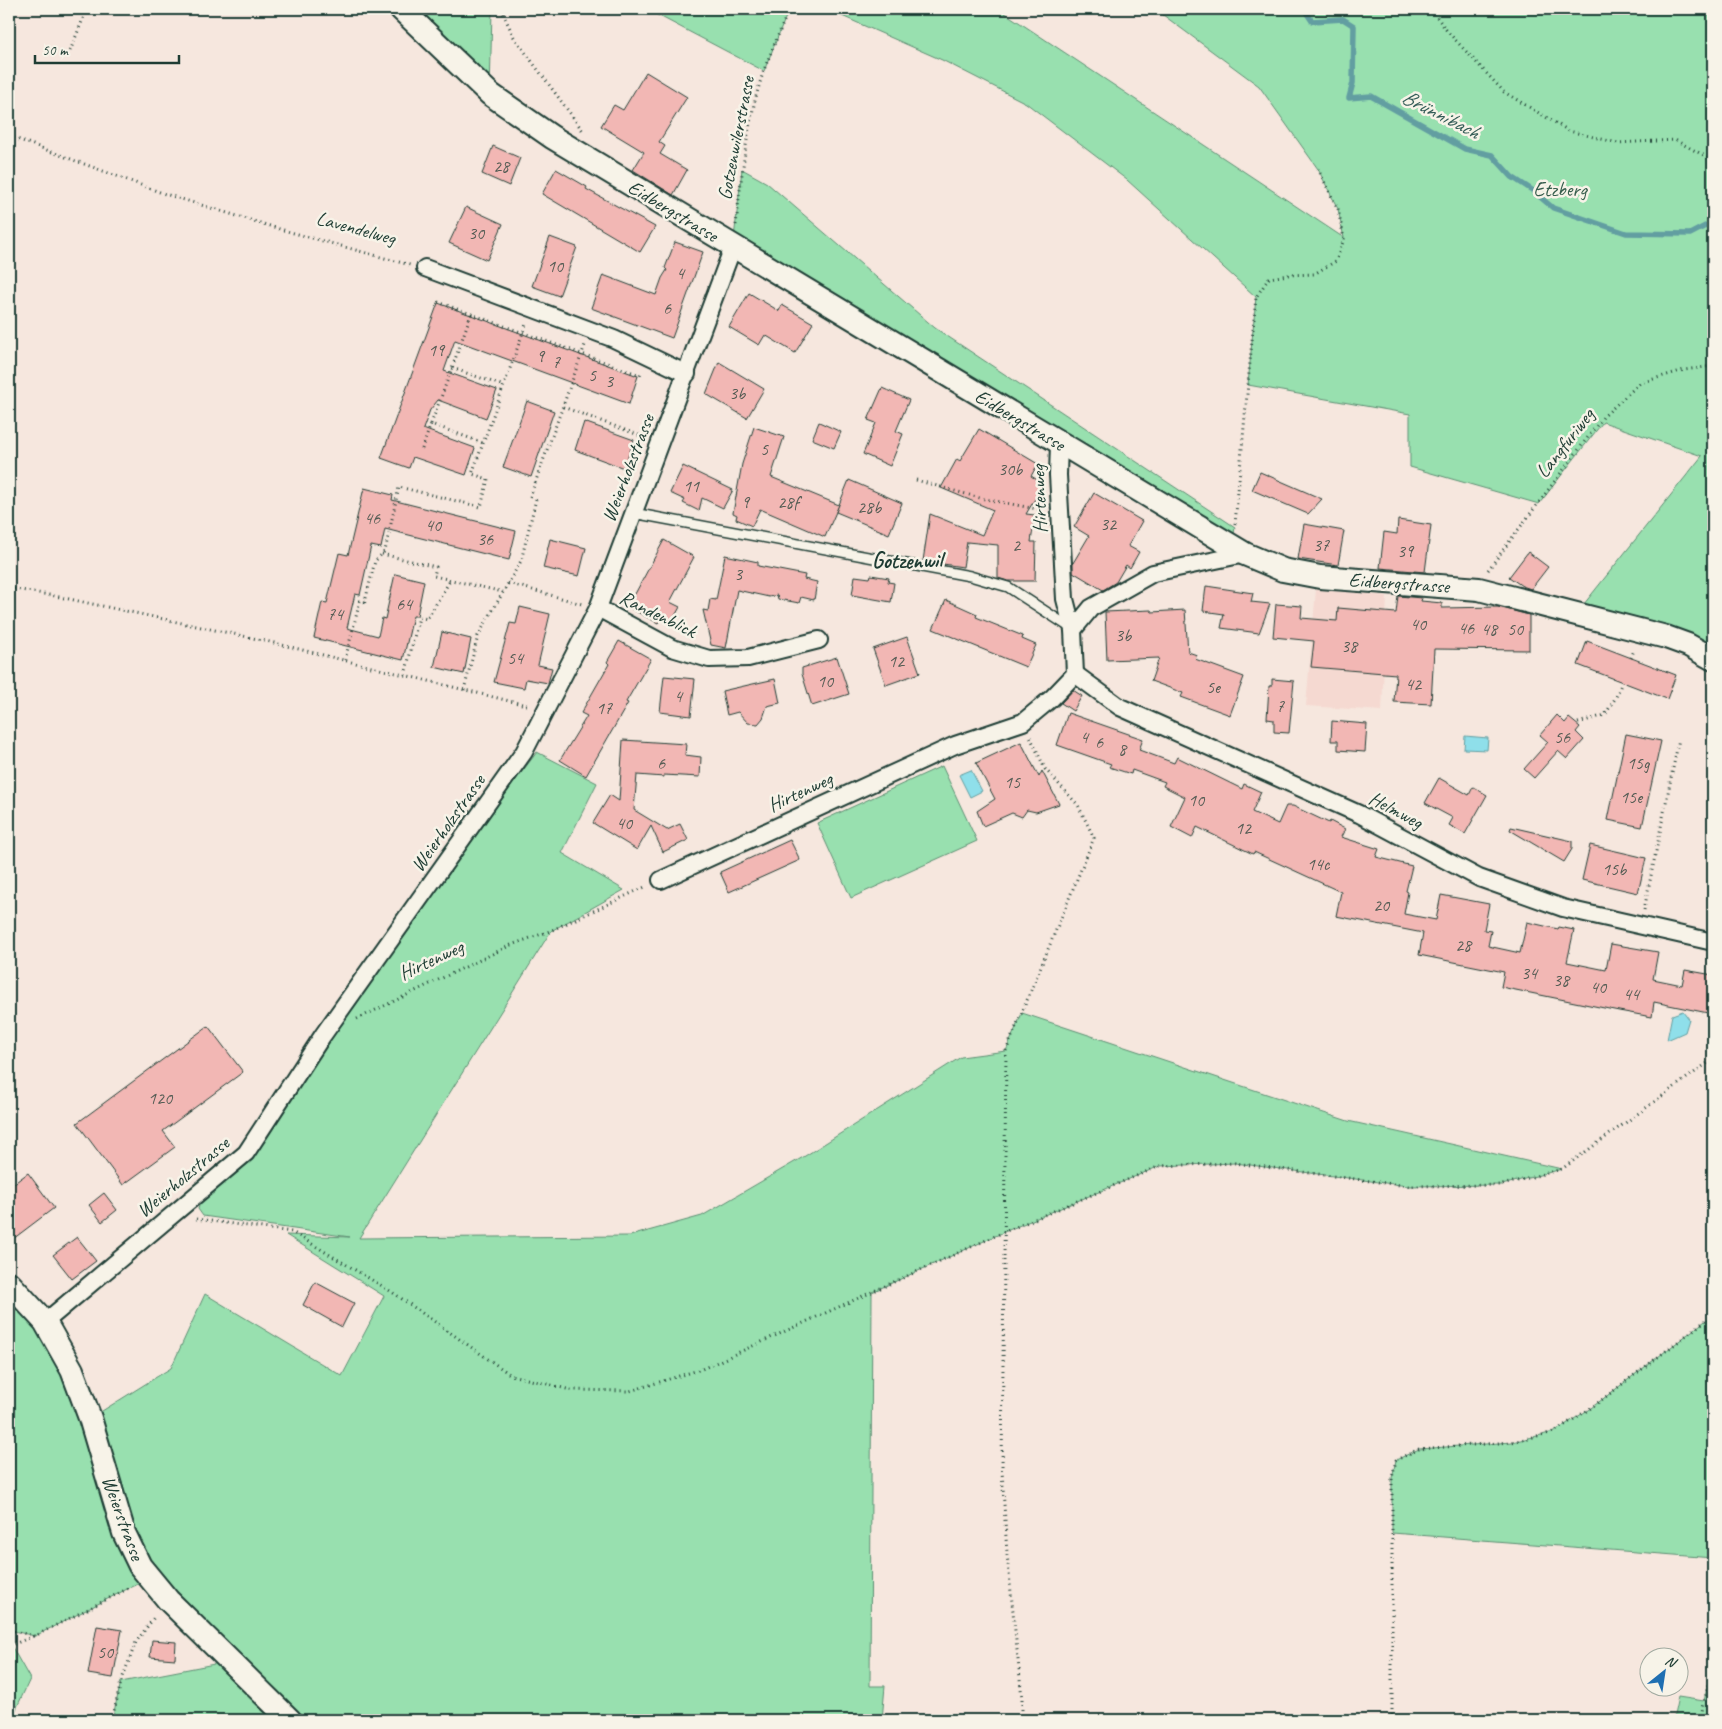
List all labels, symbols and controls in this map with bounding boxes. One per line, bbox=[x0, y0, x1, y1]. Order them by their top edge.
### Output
scale bar bbox=[35, 32, 179, 64]
text: 50 m bbox=[42, 41, 69, 60]
street label: Gotzenwilerstrasse bbox=[712, 73, 760, 202]
water label: Brünnibach bbox=[1398, 83, 1485, 145]
house number: 28 bbox=[493, 155, 511, 177]
street label: Eidbergstrasse bbox=[623, 174, 724, 248]
park label: Etzberg bbox=[1534, 177, 1588, 202]
street label: Lavendelweg bbox=[314, 205, 400, 251]
house number: 30 bbox=[468, 222, 486, 244]
house number: 10 bbox=[547, 255, 565, 277]
house number: 4 bbox=[676, 262, 686, 284]
house number: 6 bbox=[663, 297, 672, 319]
house number: 19 bbox=[428, 339, 446, 361]
house number: 9 bbox=[536, 345, 546, 367]
house number: 7 bbox=[552, 351, 561, 373]
house number: 5 bbox=[588, 364, 597, 386]
house number: 3 bbox=[605, 370, 615, 392]
house number: 3b bbox=[729, 382, 746, 404]
street label: Eidbergstrasse bbox=[970, 383, 1071, 457]
street label: Langfuriweg bbox=[1530, 402, 1601, 483]
street label: Weierholzstrasse bbox=[596, 409, 660, 525]
house number: 5 bbox=[760, 438, 769, 460]
house number: 30b bbox=[998, 458, 1023, 480]
street label: Hirtenweg bbox=[1025, 462, 1053, 534]
house number: 11 bbox=[683, 475, 700, 497]
house number: 9 bbox=[741, 491, 751, 513]
house number: 28f bbox=[777, 491, 802, 513]
house number: 28b bbox=[857, 496, 882, 518]
house number: 46 bbox=[364, 507, 381, 529]
house number: 32 bbox=[1100, 513, 1118, 535]
house number: 40 bbox=[425, 514, 443, 536]
house number: 36 bbox=[477, 528, 494, 550]
house number: 2 bbox=[1012, 534, 1022, 556]
house number: 37 bbox=[1313, 534, 1330, 556]
house number: 39 bbox=[1397, 540, 1415, 562]
district label: Gotzenwil bbox=[872, 547, 946, 575]
house number: 3 bbox=[734, 563, 744, 585]
street label: Eidbergstrasse bbox=[1348, 567, 1452, 599]
street label: Randenblick bbox=[616, 585, 702, 644]
house number: 64 bbox=[396, 593, 414, 615]
house number: 74 bbox=[327, 603, 345, 625]
house number: 40 bbox=[1410, 613, 1428, 635]
house number: 46 bbox=[1458, 617, 1475, 639]
house number: 48 bbox=[1481, 618, 1499, 640]
house number: 50 bbox=[1507, 618, 1525, 640]
house number: 3b bbox=[1115, 624, 1132, 646]
house number: 38 bbox=[1341, 635, 1359, 657]
house number: 54 bbox=[507, 647, 525, 669]
house number: 12 bbox=[888, 650, 906, 672]
house number: 10 bbox=[817, 670, 835, 692]
house number: 42 bbox=[1405, 673, 1423, 695]
house number: 5e bbox=[1206, 676, 1221, 698]
house number: 4 bbox=[674, 685, 684, 707]
house number: 7 bbox=[1276, 695, 1285, 717]
house number: 17 bbox=[596, 697, 613, 719]
house number: 4 bbox=[1080, 726, 1090, 748]
house number: 56 bbox=[1554, 726, 1571, 748]
house number: 6 bbox=[1095, 731, 1104, 753]
house number: 8 bbox=[1118, 738, 1128, 760]
house number: 6 bbox=[657, 752, 666, 774]
house number: 15g bbox=[1627, 752, 1651, 774]
street label: Hirtenweg bbox=[764, 765, 838, 818]
street label: Weierholzstrasse bbox=[405, 768, 492, 877]
house number: 15 bbox=[1004, 771, 1021, 793]
street label: Helmweg bbox=[1365, 785, 1428, 835]
house number: 15e bbox=[1620, 786, 1643, 808]
house number: 10 bbox=[1188, 789, 1206, 811]
house number: 40 bbox=[616, 812, 634, 834]
house number: 12 bbox=[1235, 817, 1253, 839]
house number: 14c bbox=[1307, 853, 1331, 875]
house number: 15b bbox=[1602, 858, 1627, 880]
house number: 20 bbox=[1373, 894, 1391, 916]
street label: Hirtenweg bbox=[395, 933, 469, 986]
house number: 28 bbox=[1455, 934, 1473, 956]
house number: 34 bbox=[1521, 962, 1539, 984]
house number: 38 bbox=[1553, 969, 1571, 991]
house number: 40 bbox=[1590, 976, 1608, 998]
house number: 44 bbox=[1623, 983, 1641, 1005]
house number: 120 bbox=[148, 1087, 174, 1109]
street label: Weierholzstrasse bbox=[132, 1130, 236, 1223]
street label: Weierstrasse bbox=[96, 1472, 150, 1565]
house number: 50 bbox=[97, 1641, 115, 1663]
north arrow bbox=[1640, 1646, 1690, 1696]
text: N bbox=[1662, 1652, 1680, 1672]

